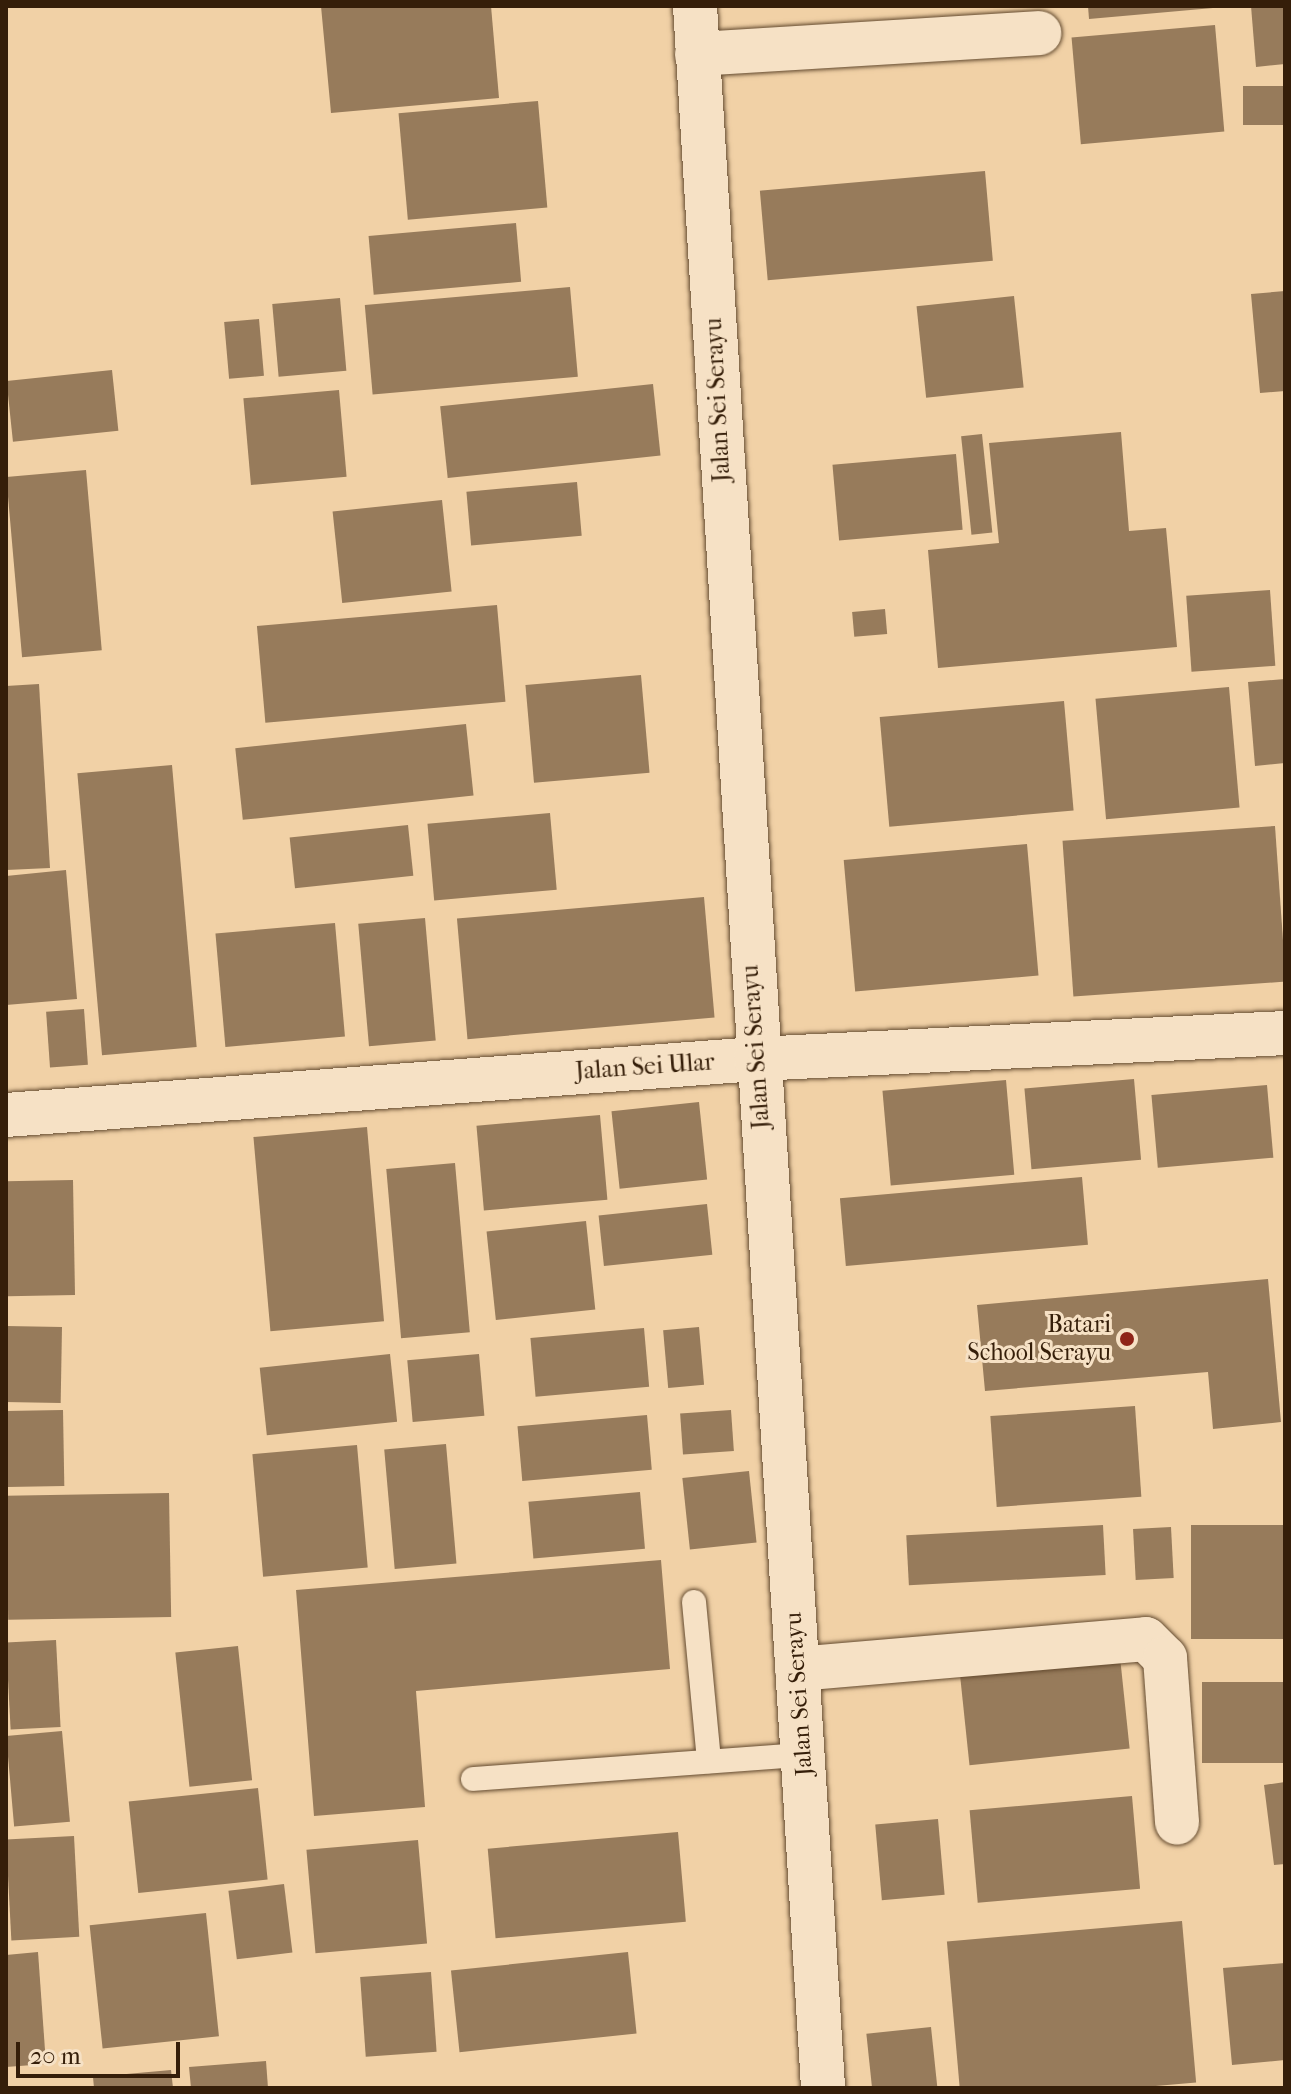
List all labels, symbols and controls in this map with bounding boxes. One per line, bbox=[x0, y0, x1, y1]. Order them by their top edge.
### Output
street label: Jalan Sei Serayu bbox=[699, 317, 737, 483]
street label: Jalan Sei Serayu bbox=[736, 964, 776, 1130]
street label: Jalan Sei Ular bbox=[574, 1048, 716, 1086]
place label: Batari School Serayu bbox=[967, 1311, 1111, 1367]
marker: Batari School Serayu bbox=[1118, 1330, 1136, 1348]
street label: Jalan Sei Serayu bbox=[779, 1611, 819, 1777]
scale bar bbox=[20, 2026, 184, 2076]
text: 20 m bbox=[30, 2042, 81, 2070]

